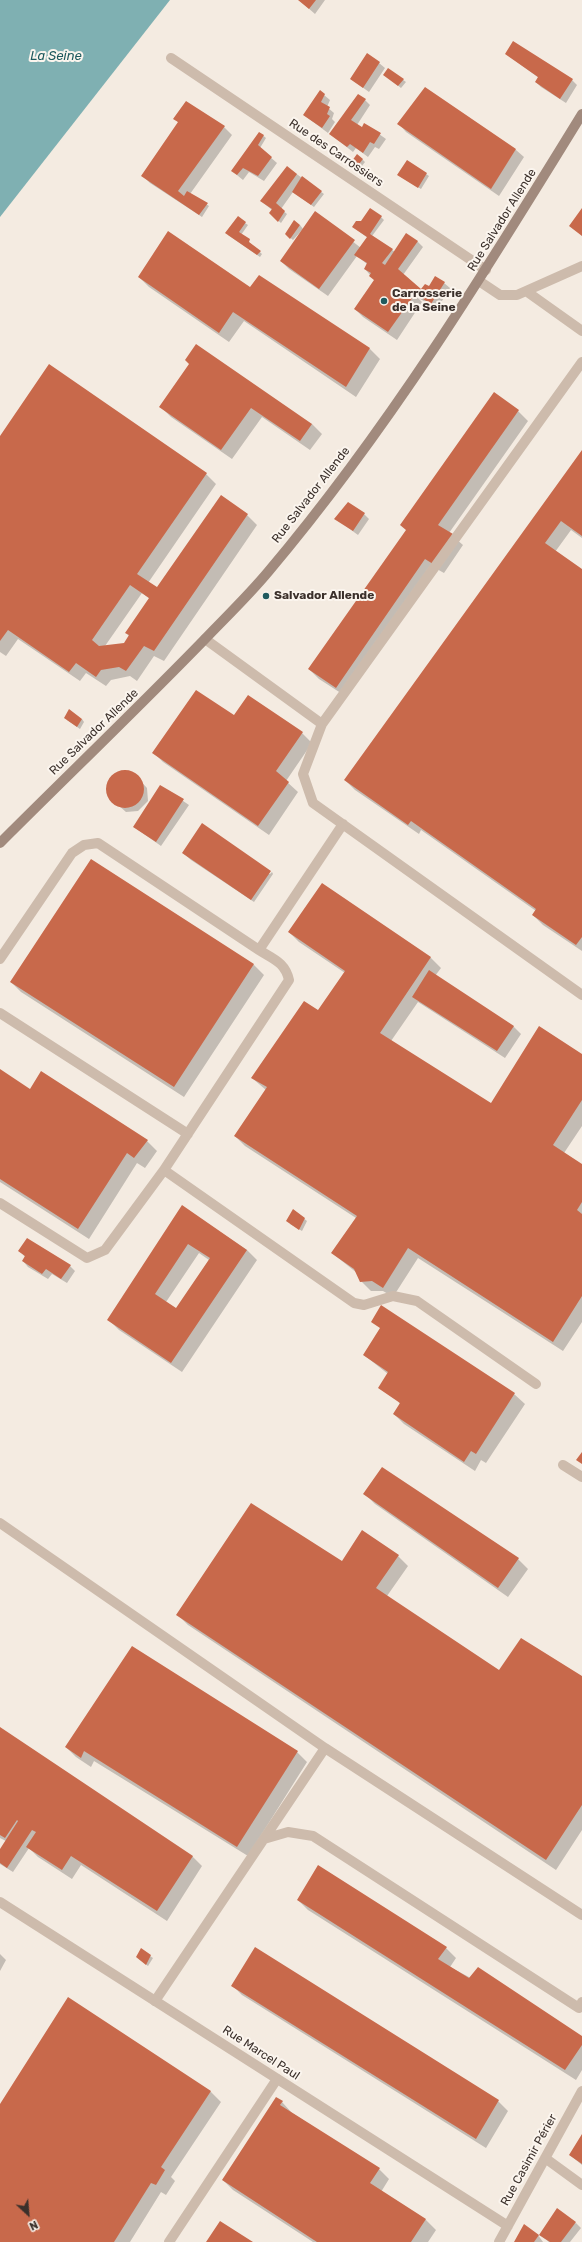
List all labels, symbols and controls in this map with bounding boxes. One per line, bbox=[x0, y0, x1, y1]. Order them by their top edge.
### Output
water label: La Seine bbox=[30, 48, 82, 64]
street label: Rue des Carrossiers bbox=[286, 116, 386, 190]
street label: Rue Salvador Allende bbox=[465, 166, 539, 274]
place label: Carrosserie de la Seine bbox=[392, 287, 462, 315]
marker: Carrosserie de la Seine bbox=[379, 296, 389, 306]
street label: Rue Salvador Allende bbox=[269, 444, 353, 546]
place label: Salvador Allende bbox=[274, 589, 374, 603]
marker: Salvador Allende bbox=[261, 591, 271, 601]
street label: Rue Salvador Allende bbox=[47, 686, 141, 778]
street label: Rue Marcel Paul bbox=[220, 2023, 302, 2083]
street label: Rue Casimir Périer bbox=[498, 2112, 560, 2208]
north arrow bbox=[8, 2194, 48, 2234]
text: N bbox=[27, 2218, 40, 2233]

